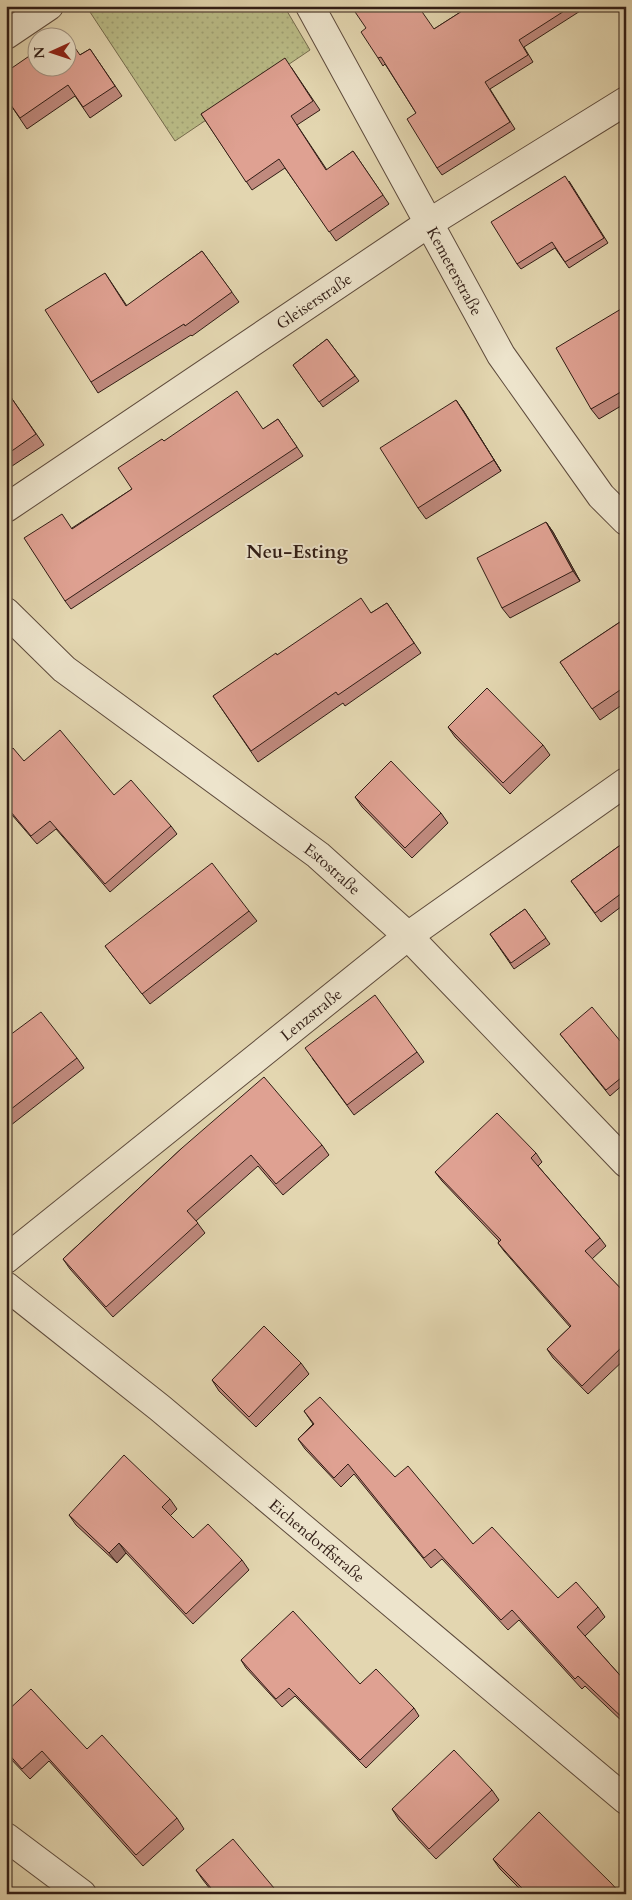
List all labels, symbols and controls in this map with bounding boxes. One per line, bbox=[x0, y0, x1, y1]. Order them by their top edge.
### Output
north arrow bbox=[28, 28, 78, 78]
text: N bbox=[30, 46, 49, 59]
street label: Kemeterstraße bbox=[421, 223, 487, 320]
street label: Gleiserstraße bbox=[272, 268, 356, 335]
district label: Neu-Esting bbox=[246, 539, 348, 565]
street label: Estostraße bbox=[299, 838, 365, 900]
street label: Lenzstraße bbox=[276, 983, 347, 1046]
street label: Eichendorffstraße bbox=[264, 1494, 369, 1588]

